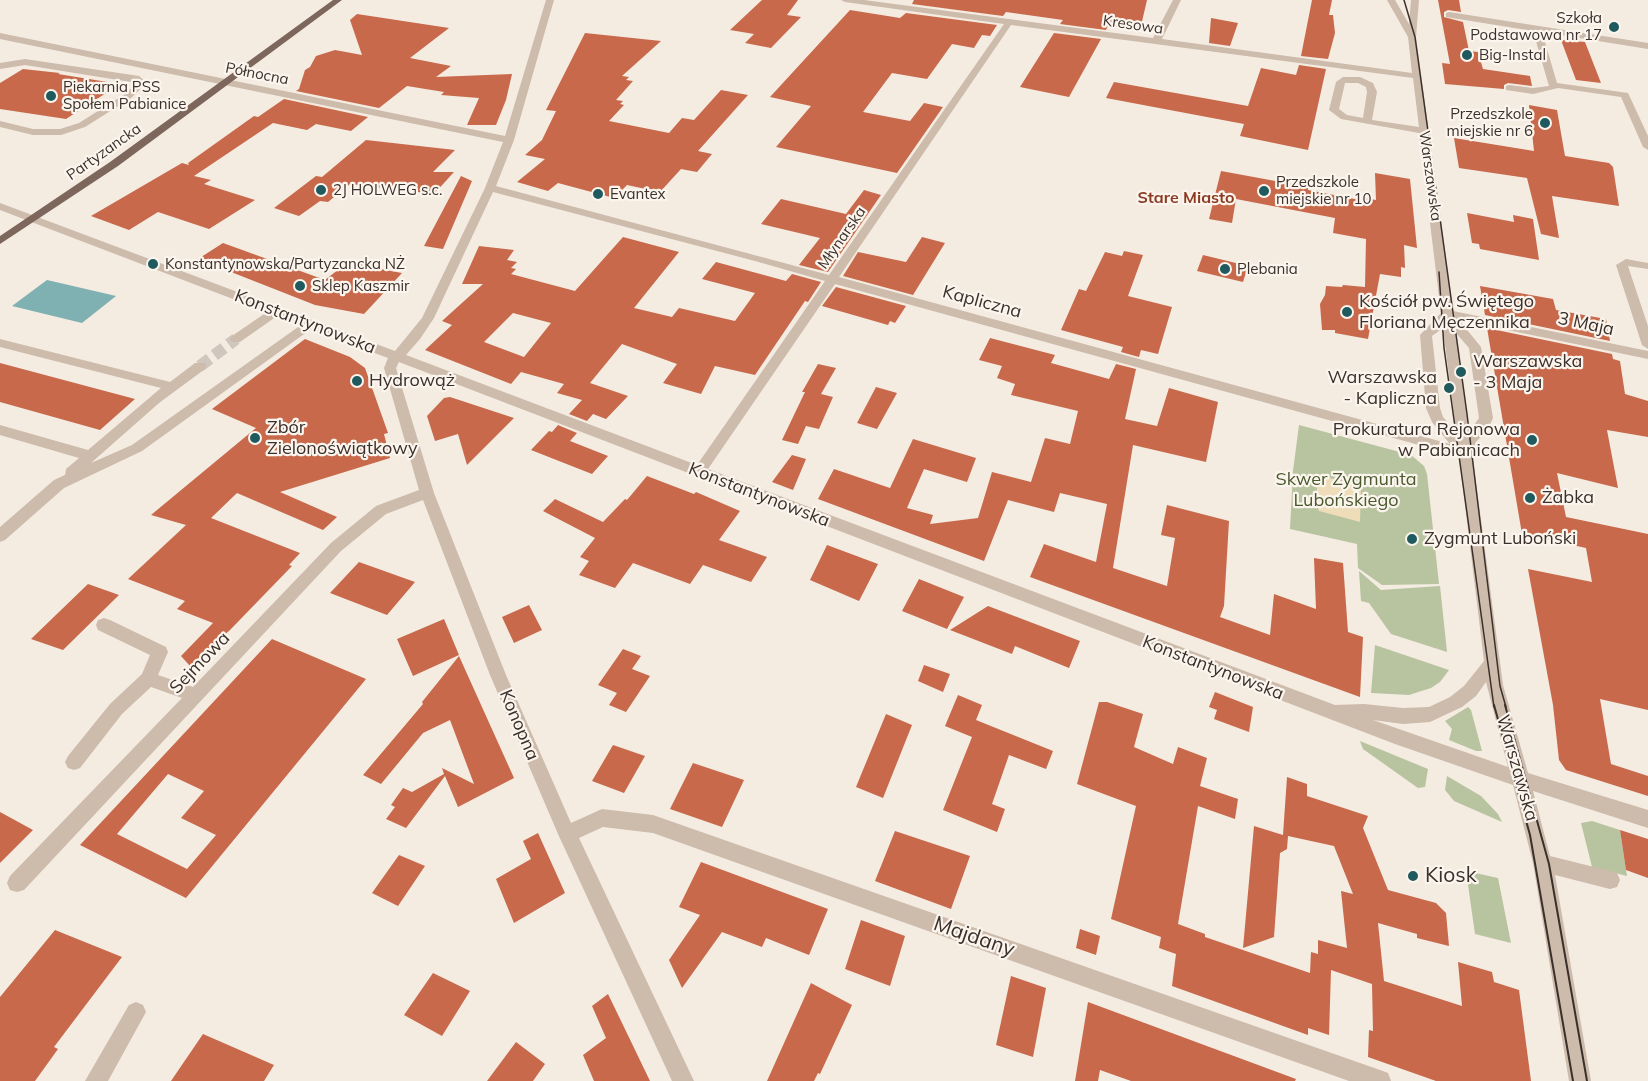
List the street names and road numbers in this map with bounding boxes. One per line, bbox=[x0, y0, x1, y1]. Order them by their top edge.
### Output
street label: Kresowa bbox=[1102, 12, 1164, 38]
street label: Północna bbox=[224, 59, 290, 89]
street label: Partyzancka bbox=[63, 120, 145, 184]
street label: Warszawska bbox=[1415, 130, 1445, 222]
street label: Młynarska bbox=[814, 203, 870, 273]
street label: Kapliczna bbox=[940, 281, 1024, 323]
street label: Konstantynowska bbox=[231, 285, 379, 359]
street label: 3 Maja bbox=[1556, 308, 1616, 340]
street label: Konstantynowska bbox=[685, 458, 833, 532]
street label: Sejmowa bbox=[165, 628, 235, 698]
street label: Konstantynowska bbox=[1139, 631, 1287, 705]
street label: Konopna bbox=[495, 687, 543, 763]
street label: Warszawska bbox=[1492, 712, 1542, 824]
street label: Majdany bbox=[930, 911, 1018, 963]

